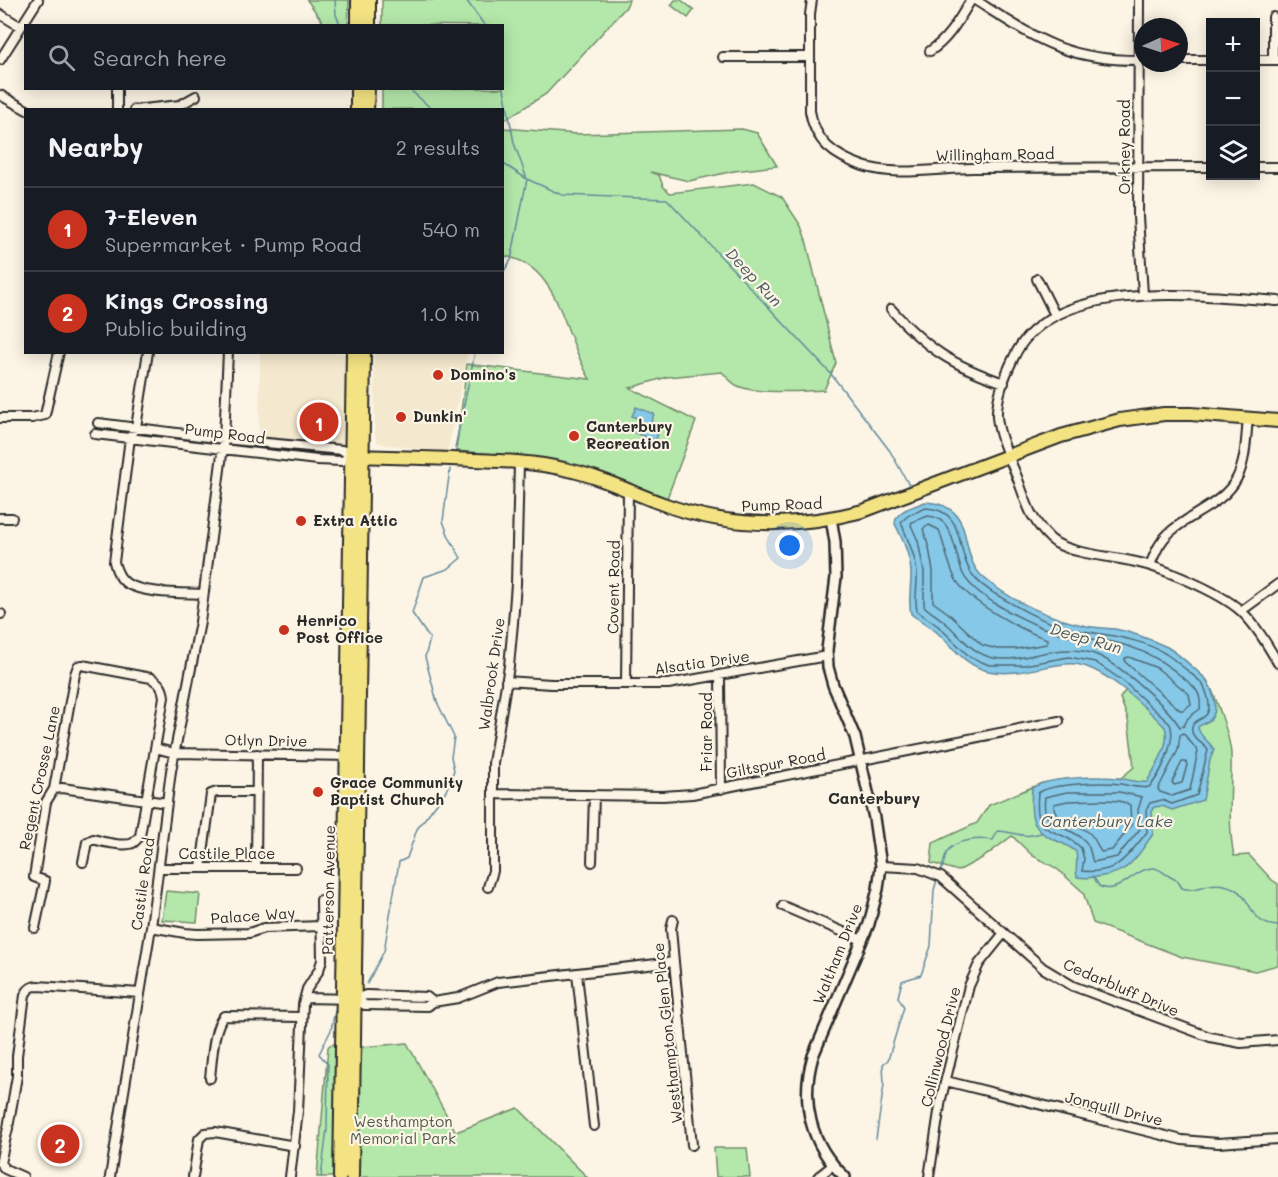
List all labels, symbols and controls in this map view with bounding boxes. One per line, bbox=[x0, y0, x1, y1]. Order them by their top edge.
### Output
north arrow bbox=[1134, 18, 1188, 72]
map controls bbox=[1206, 18, 1260, 180]
button: + bbox=[1206, 18, 1260, 72]
search box bbox=[24, 24, 504, 90]
icon: search bbox=[45, 41, 78, 74]
text: Search here bbox=[93, 43, 227, 72]
button: − bbox=[1206, 72, 1260, 126]
street label: Orkney Road bbox=[1114, 100, 1134, 194]
button: layers bbox=[1206, 126, 1260, 180]
text: Nearby bbox=[48, 130, 143, 164]
text: 2 results bbox=[396, 134, 480, 160]
street label: Willingham Road bbox=[935, 143, 1055, 165]
text: 7-Eleven bbox=[105, 202, 197, 231]
text: 1 bbox=[63, 216, 72, 242]
text: 540 m bbox=[422, 216, 480, 242]
text: Supermarket · Pump Road bbox=[105, 231, 361, 257]
water label: Deep Run bbox=[722, 243, 787, 311]
text: Kings Crossing bbox=[105, 286, 268, 315]
text: 2 bbox=[62, 300, 73, 326]
text: 1.0 km bbox=[420, 300, 480, 326]
text: Public building bbox=[105, 315, 247, 341]
place label: Domino's bbox=[450, 364, 516, 384]
marker: Domino's bbox=[431, 368, 445, 382]
pin: 1 bbox=[300, 400, 338, 444]
place label: Dunkin' bbox=[413, 406, 467, 426]
marker: Dunkin' bbox=[394, 410, 408, 424]
place label: Canterbury Recreation bbox=[586, 416, 672, 453]
street label: Pump Road bbox=[184, 418, 266, 448]
marker: Canterbury Recreation bbox=[567, 429, 581, 443]
street label: Pump Road bbox=[741, 493, 823, 515]
place label: Extra Attic bbox=[313, 510, 397, 530]
marker: Extra Attic bbox=[294, 514, 308, 528]
your location bbox=[775, 531, 804, 560]
street label: Covent Road bbox=[602, 540, 624, 634]
place label: Henrico Post Office bbox=[296, 610, 383, 647]
street label: Walbrook Drive bbox=[473, 616, 509, 731]
water label: Deep Run bbox=[1048, 617, 1125, 658]
marker: Henrico Post Office bbox=[277, 623, 291, 637]
street label: Alsatia Drive bbox=[653, 645, 751, 679]
street label: Friar Road bbox=[696, 692, 716, 772]
street label: Regent Crosse Lane bbox=[14, 704, 64, 852]
street label: Otlyn Drive bbox=[224, 729, 308, 751]
street label: Giltspur Road bbox=[725, 744, 827, 782]
place label: Grace Community Baptist Church bbox=[330, 772, 463, 809]
marker: Grace Community Baptist Church bbox=[311, 785, 325, 799]
district label: Canterbury bbox=[828, 787, 920, 808]
water label: Canterbury Lake bbox=[1041, 810, 1173, 831]
street label: Patterson Avenue bbox=[317, 825, 339, 955]
street label: Castile Road bbox=[126, 836, 158, 932]
street label: Castile Place bbox=[179, 843, 275, 863]
street label: Waltham Drive bbox=[808, 900, 866, 1007]
street label: Palace Way bbox=[210, 902, 296, 928]
street label: Westhampton Glen Place bbox=[648, 942, 686, 1124]
street label: Cedarbluff Drive bbox=[1060, 954, 1182, 1021]
street label: Collinwood Drive bbox=[915, 984, 965, 1109]
street label: Jonquill Drive bbox=[1063, 1086, 1165, 1130]
park label: Westhampton Memorial Park bbox=[350, 1111, 456, 1148]
pin: 2 bbox=[40, 1122, 80, 1166]

